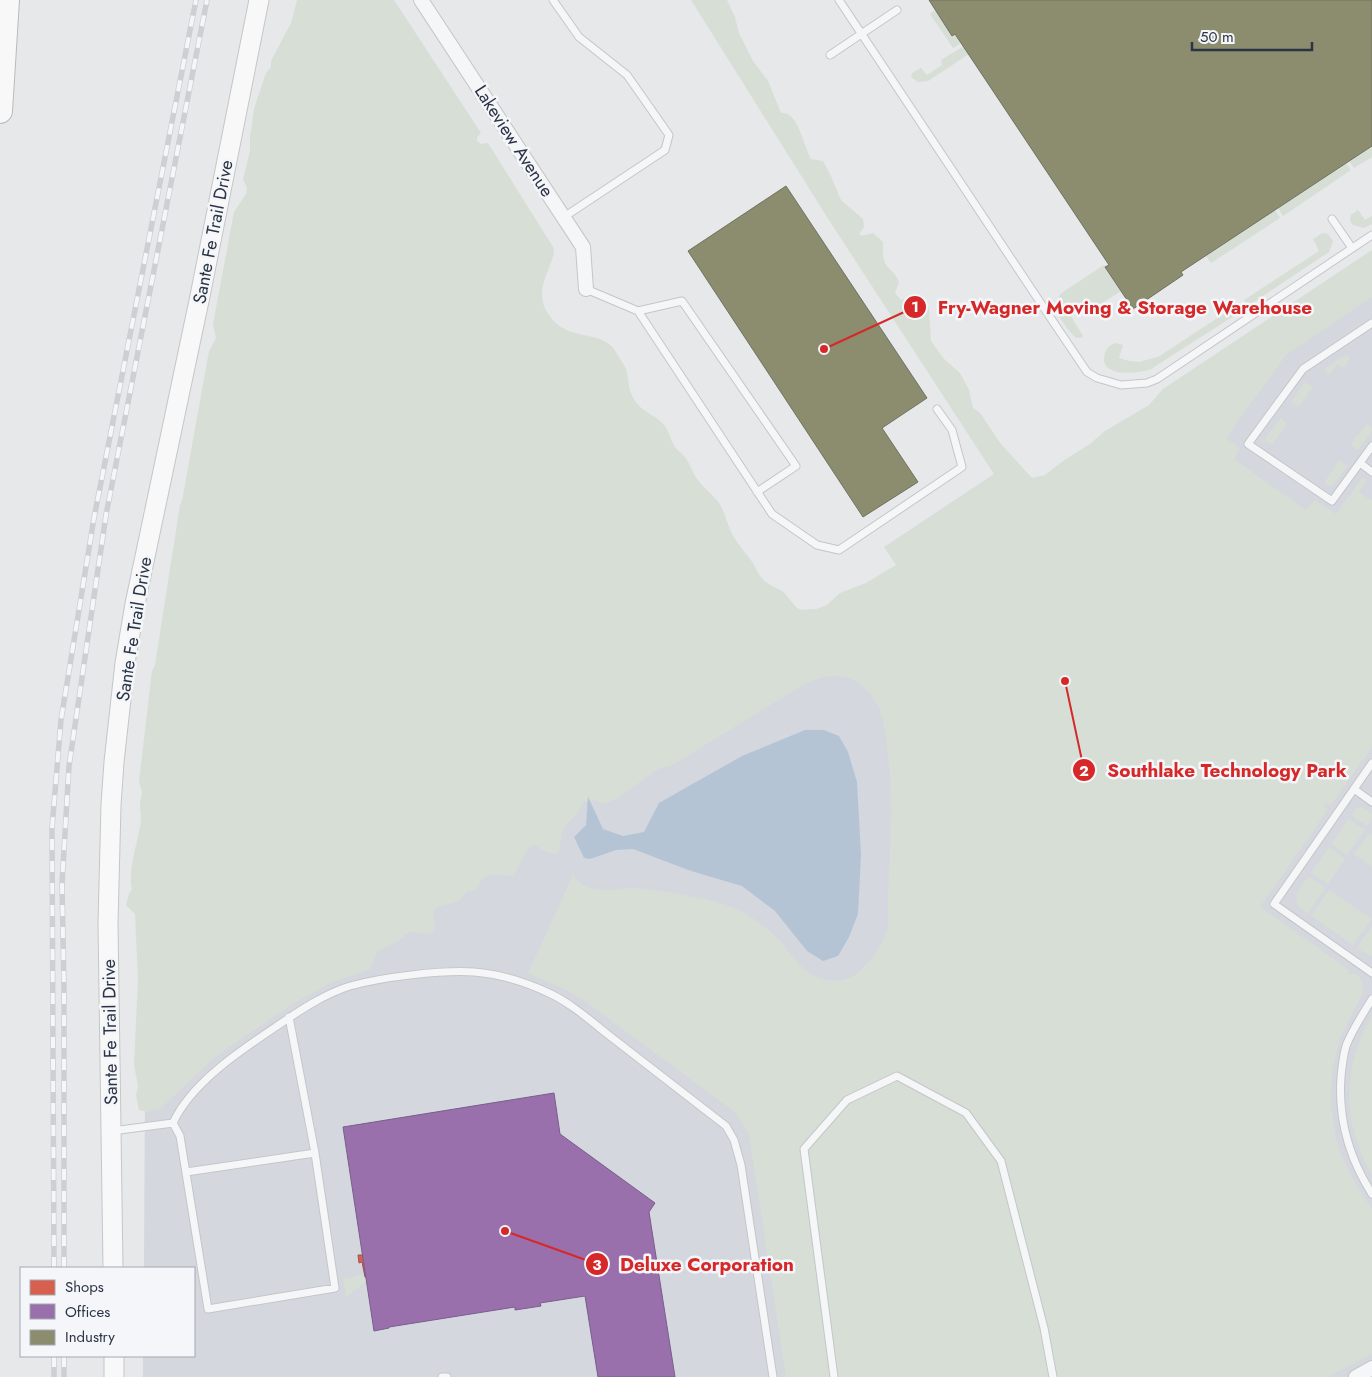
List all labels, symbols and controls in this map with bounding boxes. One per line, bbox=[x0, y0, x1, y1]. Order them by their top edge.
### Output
scale bar bbox=[1192, 20, 1312, 52]
text: 50 m bbox=[1200, 26, 1234, 48]
street label: Lakeview Avenue bbox=[468, 80, 560, 202]
street label: Sante Fe Trail Drive bbox=[186, 158, 240, 306]
callout: Fry-Wagner Moving & Storage Warehouse bbox=[903, 290, 1322, 324]
text: Fry-Wagner Moving & Storage Warehouse bbox=[938, 294, 1312, 321]
text: 1 bbox=[911, 296, 919, 318]
street label: Sante Fe Trail Drive bbox=[110, 555, 158, 703]
callout: Southlake Technology Park bbox=[1072, 753, 1356, 787]
text: Southlake Technology Park bbox=[1107, 757, 1347, 784]
text: 2 bbox=[1079, 760, 1089, 782]
street label: Sante Fe Trail Drive bbox=[96, 959, 124, 1105]
callout: Deluxe Corporation bbox=[585, 1247, 804, 1281]
text: Deluxe Corporation bbox=[620, 1251, 794, 1278]
text: 3 bbox=[592, 1254, 602, 1276]
legend bbox=[20, 1267, 195, 1357]
text: Shops bbox=[65, 1276, 104, 1298]
text: Offices bbox=[65, 1301, 110, 1323]
text: Industry bbox=[65, 1326, 115, 1348]

